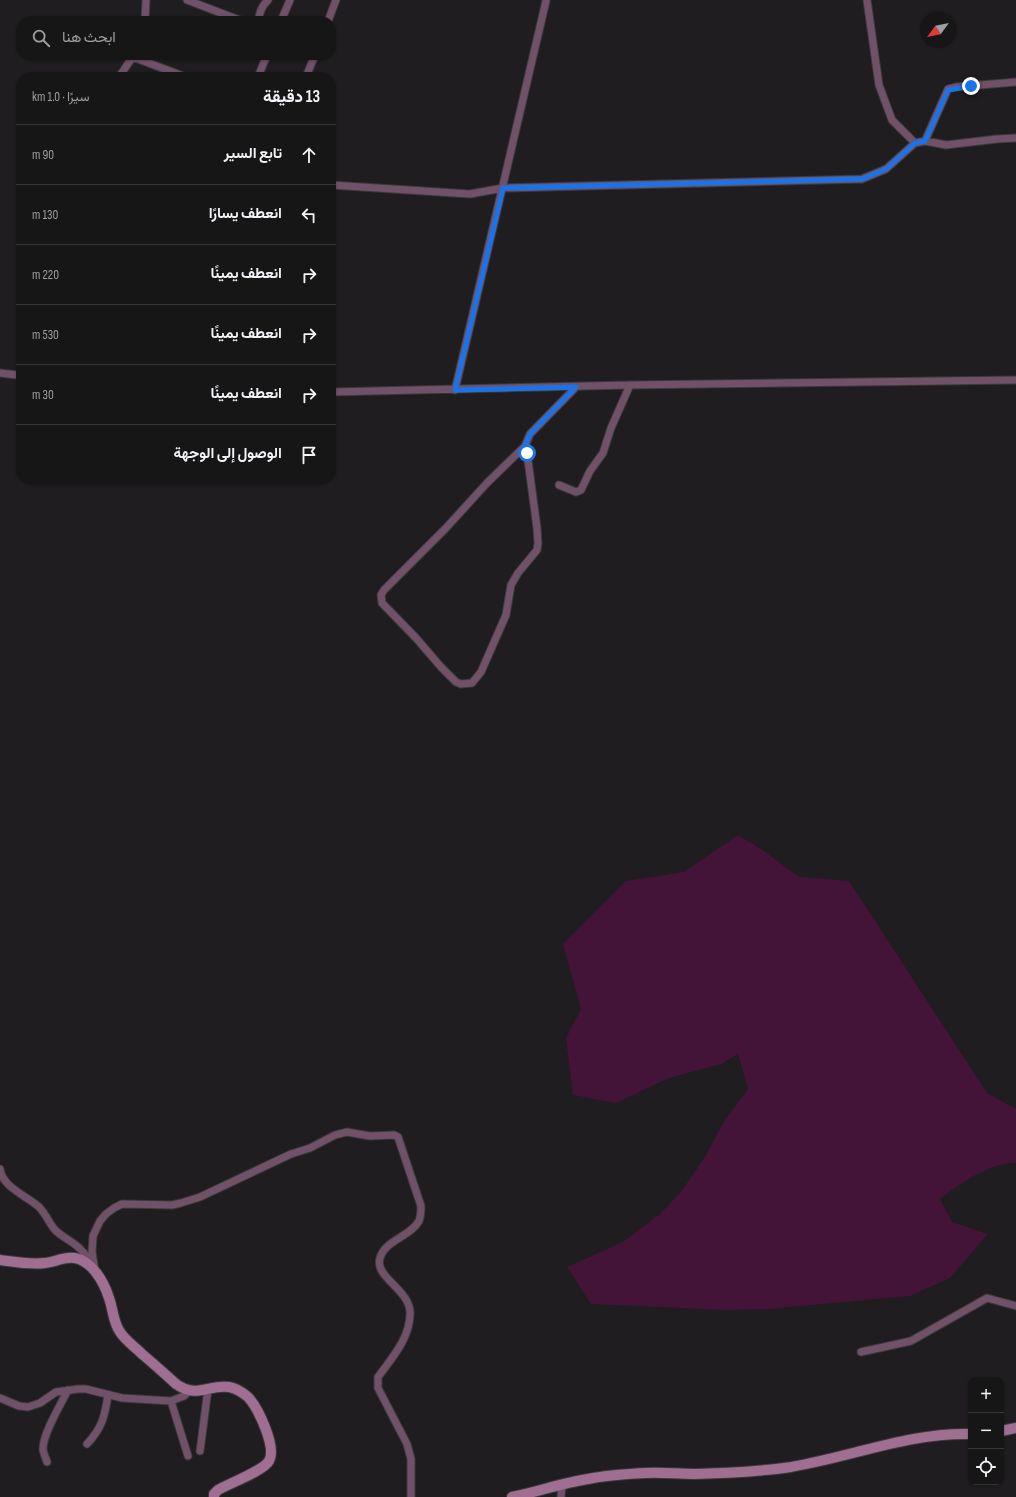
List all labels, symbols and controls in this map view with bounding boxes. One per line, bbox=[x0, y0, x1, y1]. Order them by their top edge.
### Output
north arrow bbox=[920, 12, 956, 48]
search box bbox=[16, 16, 336, 60]
icon: search bbox=[30, 27, 52, 49]
text: ابحث هنا bbox=[62, 28, 116, 47]
route end bbox=[962, 77, 980, 95]
text: 13 دقيقة bbox=[263, 87, 320, 107]
text: سيرًا · 1.0 km bbox=[32, 89, 89, 105]
text: تابع السير bbox=[224, 144, 282, 163]
icon: ahead bbox=[298, 144, 320, 166]
text: 90 m bbox=[32, 147, 54, 163]
text: انعطف يسارًا bbox=[209, 204, 282, 223]
icon: left bbox=[298, 204, 320, 226]
text: 130 m bbox=[32, 207, 58, 223]
text: انعطف يمينًا bbox=[211, 264, 282, 283]
icon: right bbox=[298, 264, 320, 286]
text: 220 m bbox=[32, 267, 59, 283]
text: انعطف يمينًا bbox=[211, 324, 282, 343]
icon: right bbox=[298, 324, 320, 346]
text: 530 m bbox=[32, 327, 59, 343]
text: انعطف يمينًا bbox=[211, 384, 282, 403]
icon: right bbox=[298, 384, 320, 406]
text: 30 m bbox=[32, 387, 54, 403]
text: الوصول إلى الوجهة bbox=[174, 444, 282, 463]
icon: arrive bbox=[298, 444, 320, 466]
route start bbox=[518, 444, 536, 462]
map controls bbox=[968, 1377, 1004, 1485]
button: + bbox=[968, 1377, 1004, 1413]
button: − bbox=[968, 1413, 1004, 1449]
button: locate bbox=[968, 1449, 1004, 1485]

